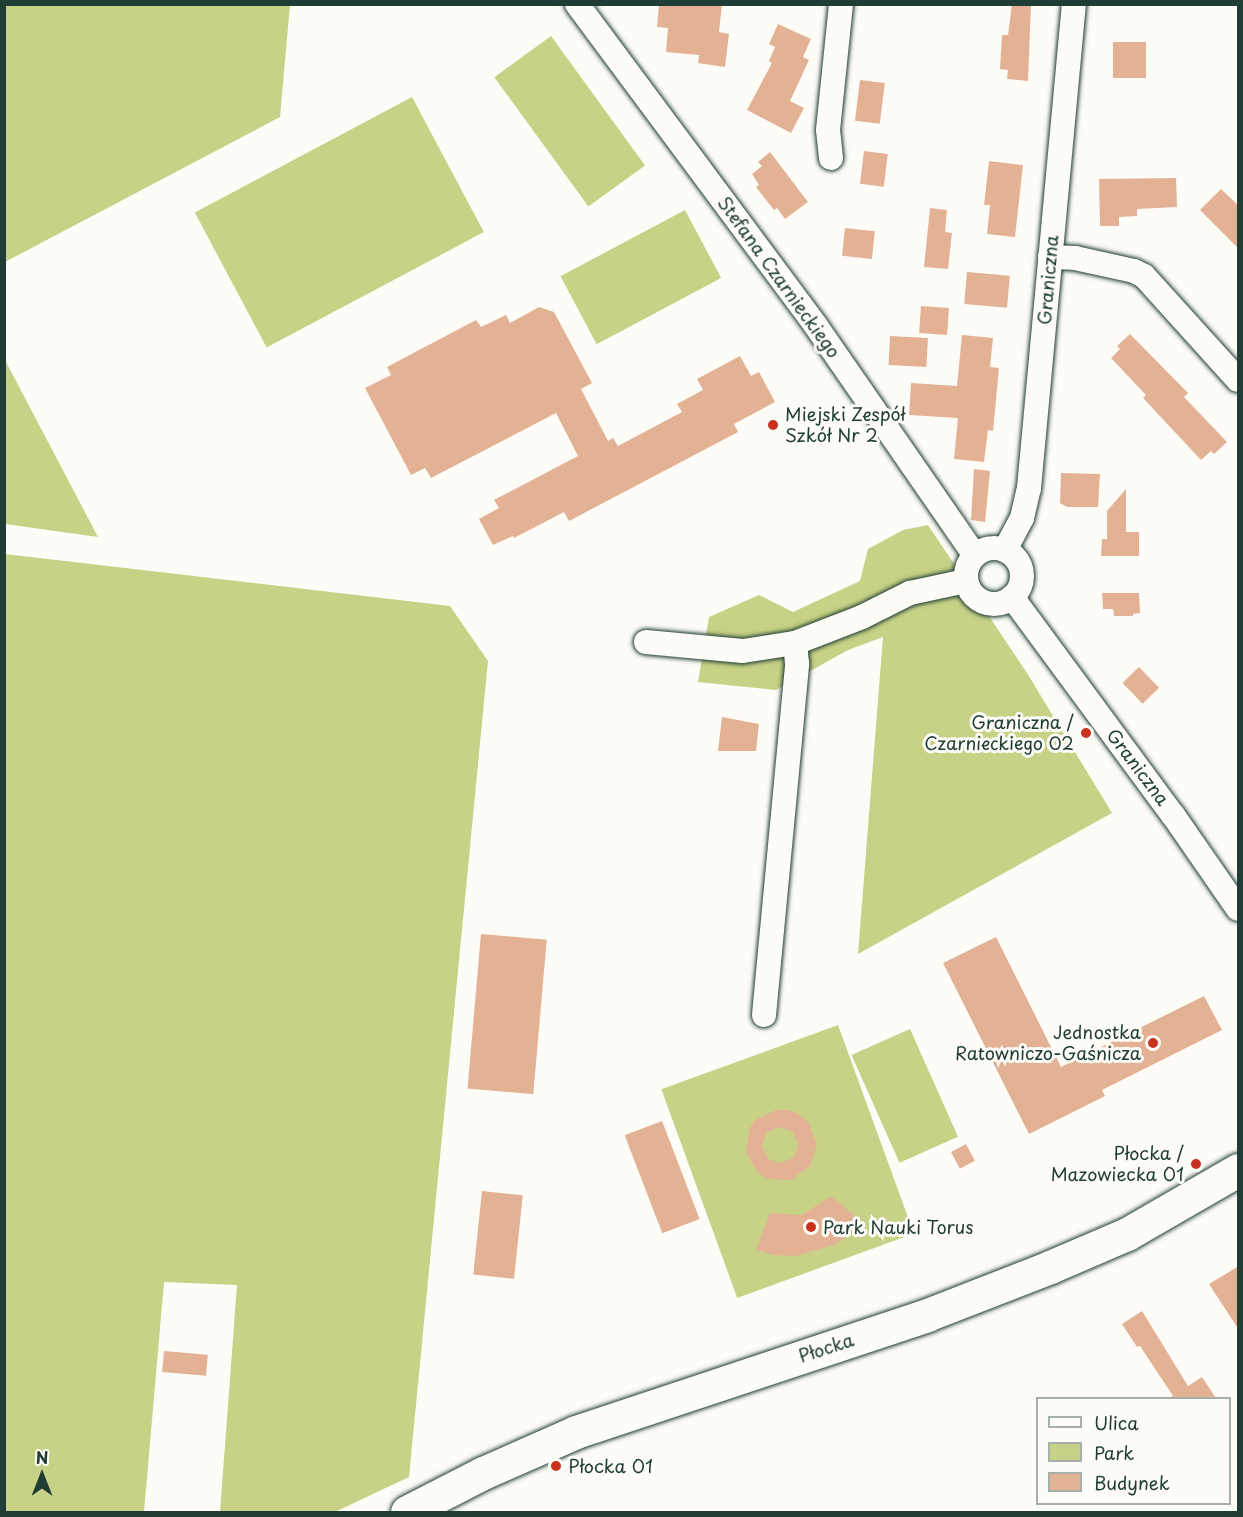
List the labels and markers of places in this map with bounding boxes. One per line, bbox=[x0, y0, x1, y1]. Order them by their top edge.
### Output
place label: Miejski Zespół Szkół Nr 2 bbox=[785, 404, 907, 446]
marker: Miejski Zespół Szkół Nr 2 bbox=[766, 418, 780, 432]
place label: Graniczna / Czarnieckiego 02 bbox=[923, 712, 1074, 754]
marker: Graniczna / Czarnieckiego 02 bbox=[1079, 726, 1093, 740]
place label: Jednostka Ratowniczo-Gaśnicza bbox=[955, 1022, 1141, 1064]
marker: Jednostka Ratowniczo-Gaśnicza bbox=[1146, 1036, 1160, 1050]
place label: Płocka / Mazowiecka 01 bbox=[1050, 1143, 1184, 1186]
marker: Płocka / Mazowiecka 01 bbox=[1189, 1157, 1203, 1171]
place label: Park Nauki Torus bbox=[823, 1216, 974, 1238]
marker: Park Nauki Torus bbox=[804, 1220, 818, 1234]
place label: Płocka 01 bbox=[568, 1455, 652, 1477]
marker: Płocka 01 bbox=[549, 1459, 563, 1473]

